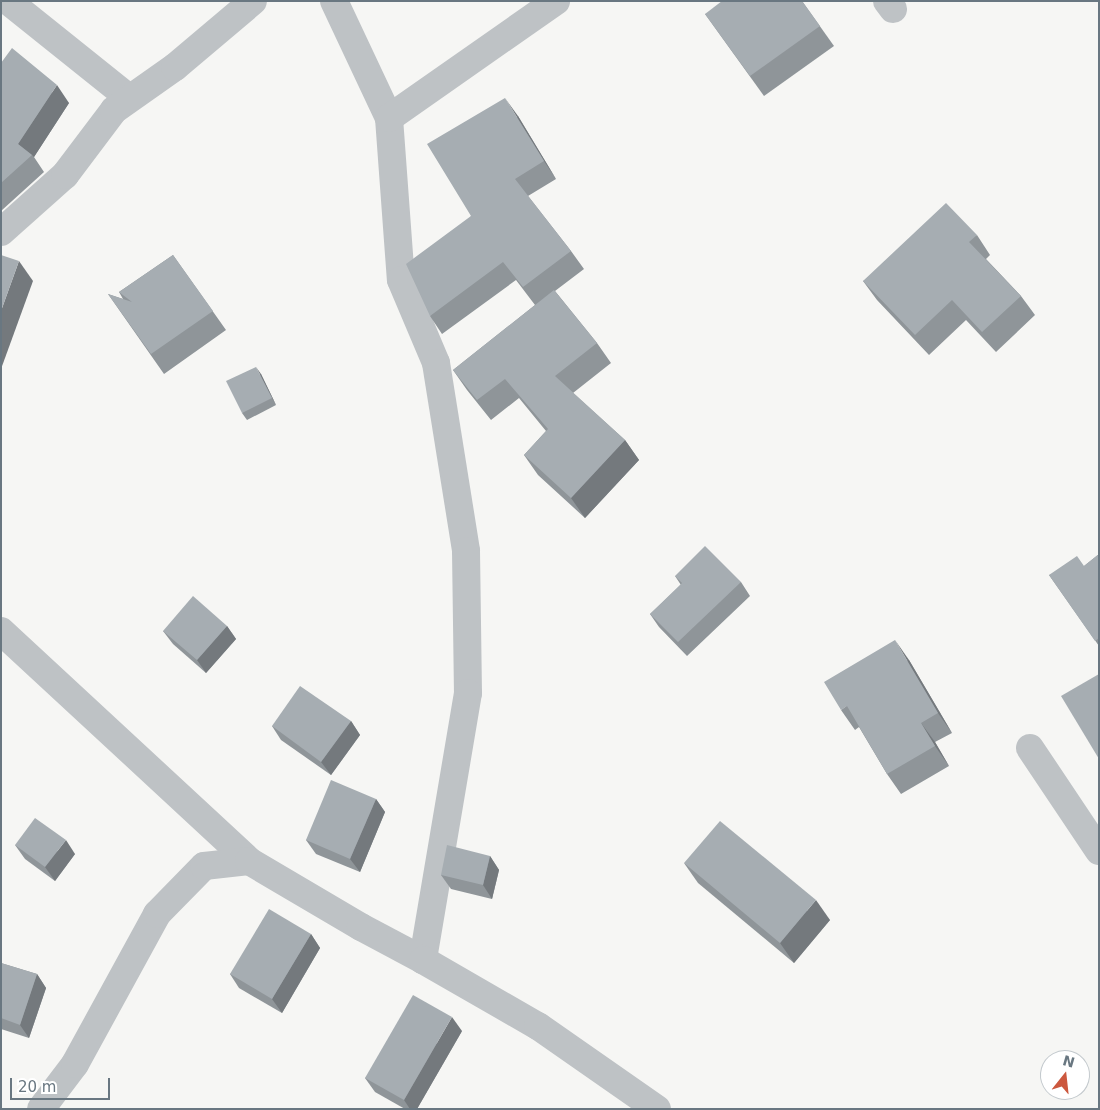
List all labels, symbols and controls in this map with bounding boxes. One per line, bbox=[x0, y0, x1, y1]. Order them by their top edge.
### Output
north arrow bbox=[1040, 1050, 1090, 1100]
text: N bbox=[1061, 1052, 1077, 1071]
scale bar bbox=[12, 1068, 112, 1100]
text: 20 m bbox=[18, 1078, 56, 1096]

